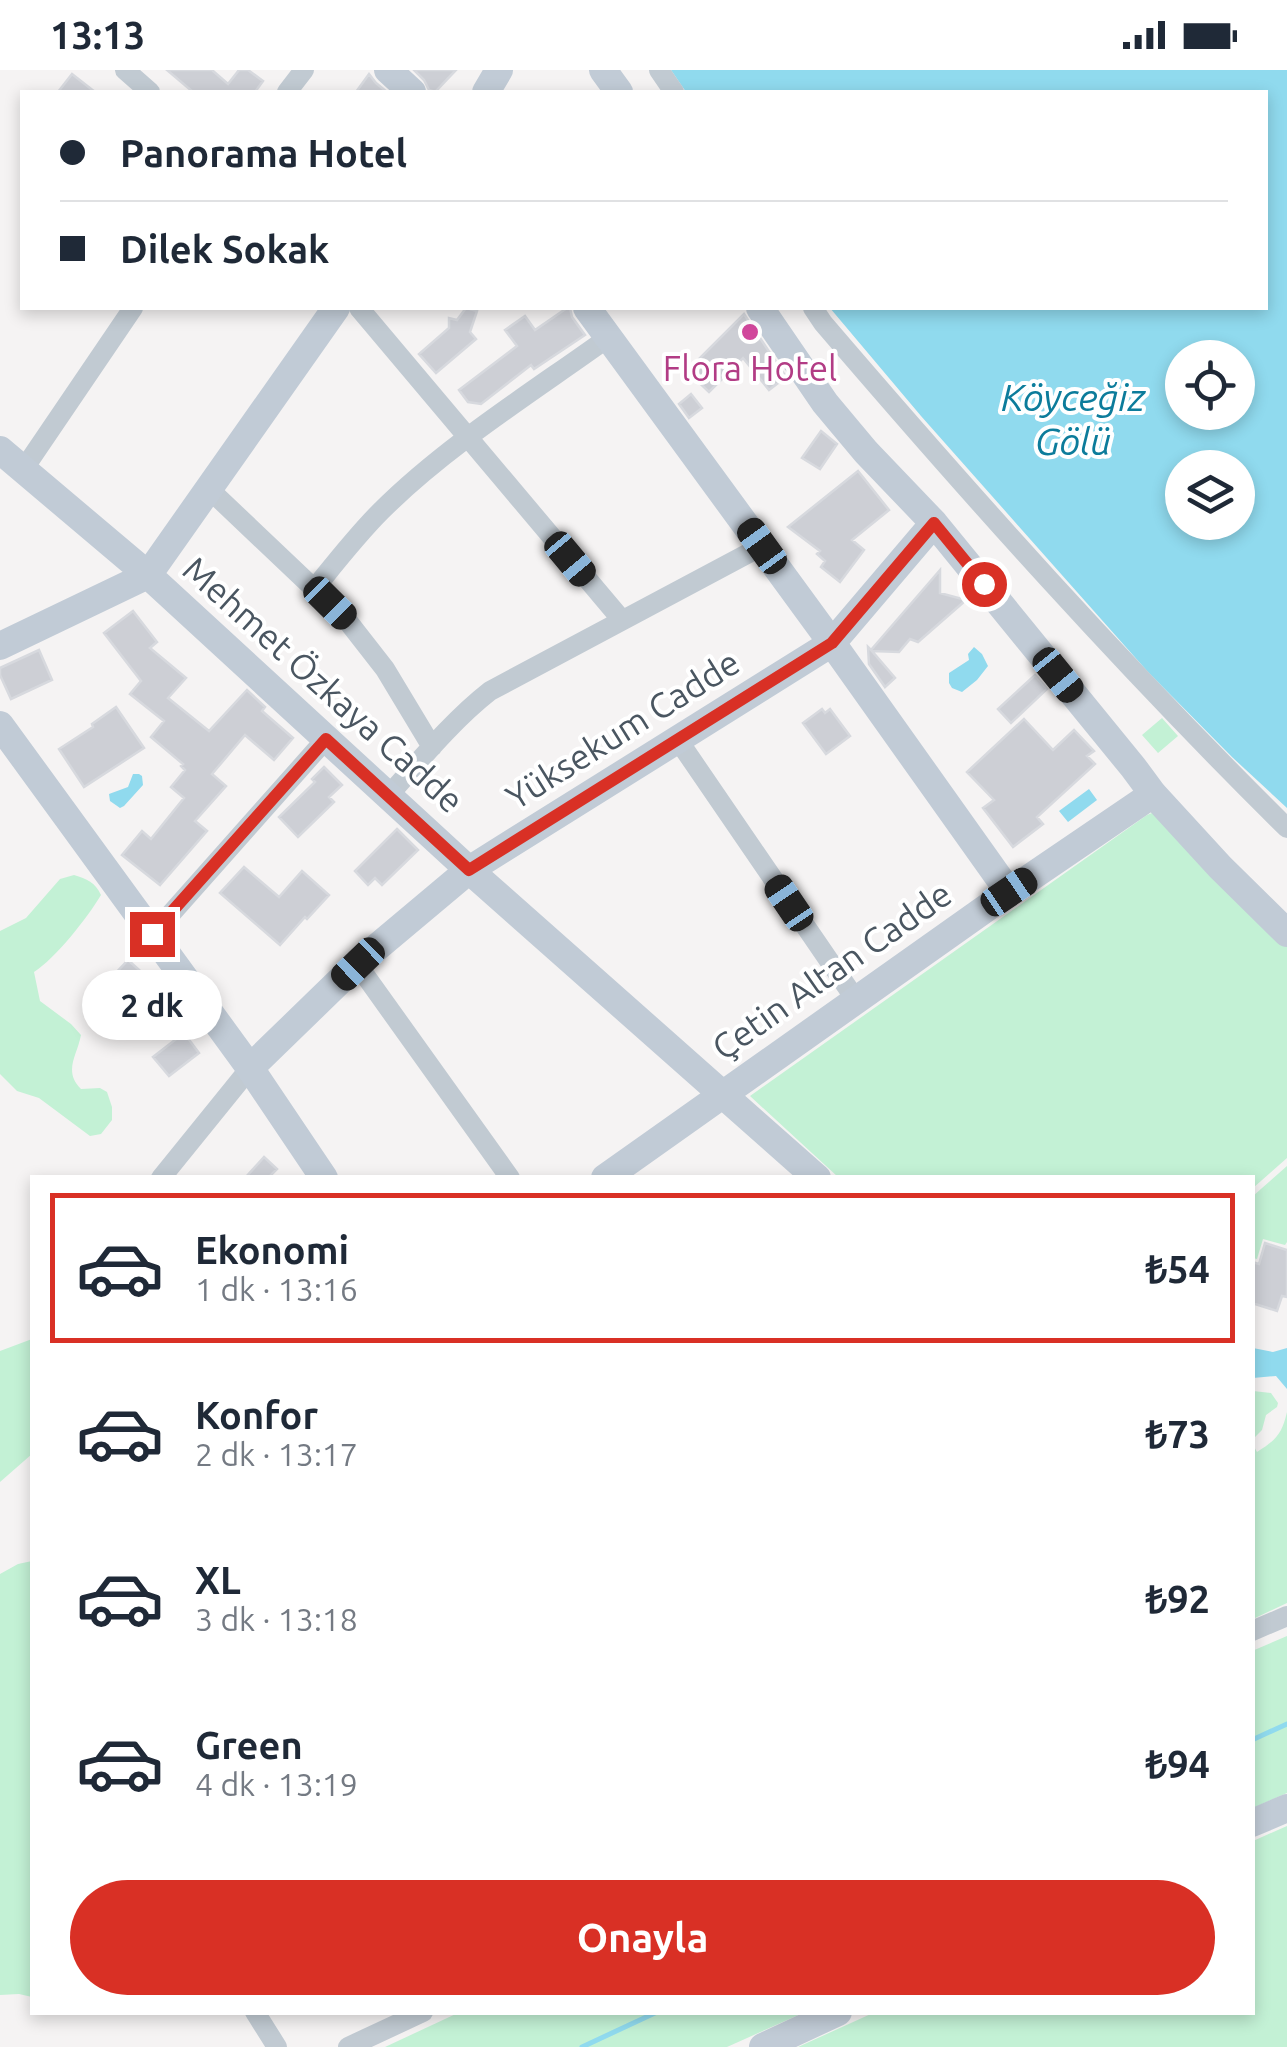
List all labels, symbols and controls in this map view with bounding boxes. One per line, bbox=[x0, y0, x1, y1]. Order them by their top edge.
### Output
text: 13:13 bbox=[50, 14, 145, 56]
text: Panorama Hotel bbox=[120, 132, 407, 174]
text: Dilek Sokak bbox=[120, 228, 329, 270]
marker: Flora Hotel bbox=[739, 321, 761, 343]
map controls bbox=[1165, 340, 1255, 540]
button: locate bbox=[1165, 340, 1255, 430]
place label: Flora Hotel bbox=[663, 348, 837, 388]
water label: Köyceğiz Gölü bbox=[1001, 376, 1147, 462]
button: layers bbox=[1165, 450, 1255, 540]
car bbox=[732, 513, 792, 579]
car bbox=[539, 526, 601, 592]
street label: Mehmet Özkaya Cadde bbox=[176, 548, 472, 820]
route start bbox=[962, 562, 1007, 607]
car bbox=[298, 571, 362, 635]
street label: Yüksekum Cadde bbox=[499, 641, 746, 817]
car bbox=[1027, 642, 1089, 708]
car bbox=[976, 863, 1042, 921]
car bbox=[760, 870, 818, 936]
street label: Çetin Altan Cadde bbox=[704, 873, 959, 1068]
route end bbox=[130, 912, 175, 957]
car bbox=[326, 932, 390, 996]
callout: 2 dk bbox=[82, 969, 222, 1039]
text: 2 dk bbox=[121, 987, 183, 1023]
icon: car bbox=[75, 1223, 165, 1313]
text: Ekonomi bbox=[195, 1229, 349, 1271]
text: ₺54 bbox=[1145, 1248, 1210, 1290]
text: 1 dk · 13:16 bbox=[195, 1271, 358, 1307]
icon: car bbox=[75, 1388, 165, 1478]
text: Konfor bbox=[195, 1394, 318, 1436]
text: ₺73 bbox=[1145, 1413, 1210, 1455]
text: 2 dk · 13:17 bbox=[195, 1436, 358, 1472]
icon: car bbox=[75, 1553, 165, 1643]
text: XL bbox=[195, 1559, 241, 1601]
text: ₺92 bbox=[1145, 1578, 1210, 1620]
text: 3 dk · 13:18 bbox=[195, 1601, 358, 1637]
icon: car bbox=[75, 1718, 165, 1808]
text: Green bbox=[195, 1724, 303, 1766]
text: ₺94 bbox=[1145, 1743, 1210, 1785]
text: 4 dk · 13:19 bbox=[195, 1766, 358, 1802]
button: Onayla bbox=[70, 1880, 1215, 1995]

